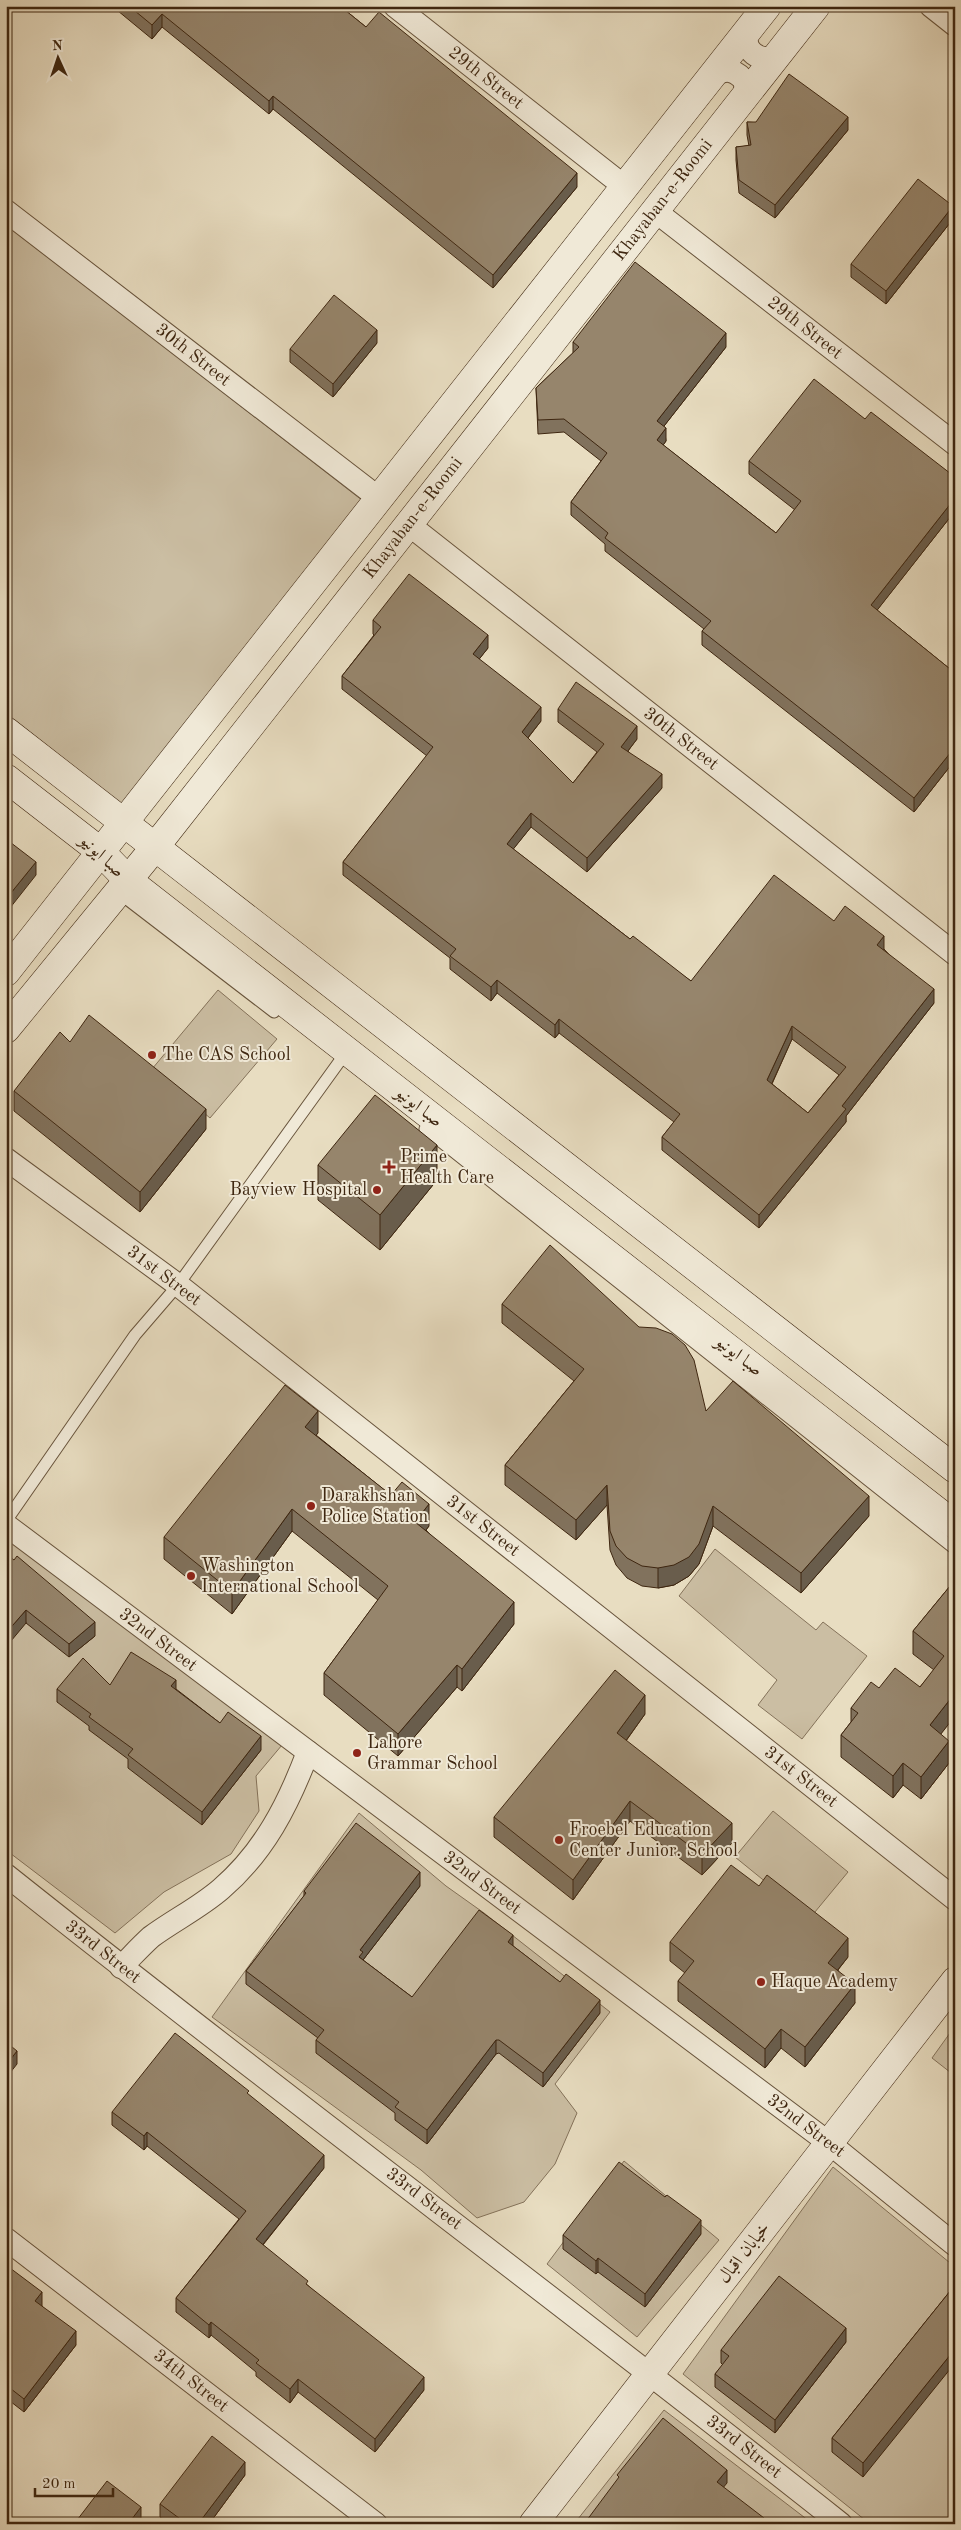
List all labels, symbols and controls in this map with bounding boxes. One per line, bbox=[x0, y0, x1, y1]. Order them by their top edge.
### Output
north arrow bbox=[32, 32, 82, 82]
text: N bbox=[52, 39, 63, 53]
street label: 29th Street bbox=[445, 43, 527, 113]
street label: Khayaban-e-Roomi bbox=[610, 136, 716, 264]
street label: 29th Street bbox=[764, 293, 846, 363]
street label: 30th Street bbox=[152, 320, 234, 390]
street label: Khayaban-e-Roomi bbox=[360, 454, 466, 582]
street label: 30th Street bbox=[640, 704, 722, 774]
street label: صبا ایونیو bbox=[74, 830, 128, 882]
place label: The CAS School bbox=[162, 1046, 291, 1064]
marker: The CAS School bbox=[146, 1049, 158, 1061]
street label: صبا ایونیو bbox=[390, 1082, 446, 1131]
place label: Prime Health Care bbox=[400, 1148, 494, 1187]
marker: Prime Health Care bbox=[382, 1160, 396, 1174]
place label: Bayview Hospital bbox=[230, 1181, 367, 1199]
marker: Bayview Hospital bbox=[371, 1184, 383, 1196]
street label: 31st Street bbox=[124, 1242, 204, 1310]
street label: صبا ایونیو bbox=[710, 1331, 766, 1380]
place label: Darakhshan Police Station bbox=[321, 1487, 429, 1526]
street label: 31st Street bbox=[443, 1492, 523, 1560]
marker: Darakhshan Police Station bbox=[305, 1500, 317, 1512]
place label: Washington International School bbox=[201, 1557, 359, 1596]
marker: Washington International School bbox=[185, 1570, 197, 1582]
street label: 32nd Street bbox=[116, 1605, 200, 1675]
place label: Lahore Grammar School bbox=[367, 1734, 498, 1773]
street label: 31st Street bbox=[761, 1743, 841, 1811]
marker: Lahore Grammar School bbox=[351, 1747, 363, 1759]
place label: Froebel Education Center Junior. School bbox=[569, 1821, 738, 1860]
marker: Froebel Education Center Junior. School bbox=[553, 1834, 565, 1846]
street label: 32nd Street bbox=[440, 1848, 524, 1918]
street label: 33rd Street bbox=[62, 1917, 144, 1987]
place label: Haque Academy bbox=[771, 1973, 899, 1991]
marker: Haque Academy bbox=[755, 1976, 767, 1988]
street label: 32nd Street bbox=[764, 2091, 848, 2161]
street label: 33rd Street bbox=[382, 2165, 466, 2233]
street label: خیابان اقبال bbox=[715, 2219, 774, 2287]
street label: 34th Street bbox=[150, 2346, 232, 2416]
street label: 33rd Street bbox=[703, 2412, 785, 2482]
scale bar bbox=[35, 2465, 112, 2497]
text: 20 m bbox=[42, 2477, 76, 2492]

